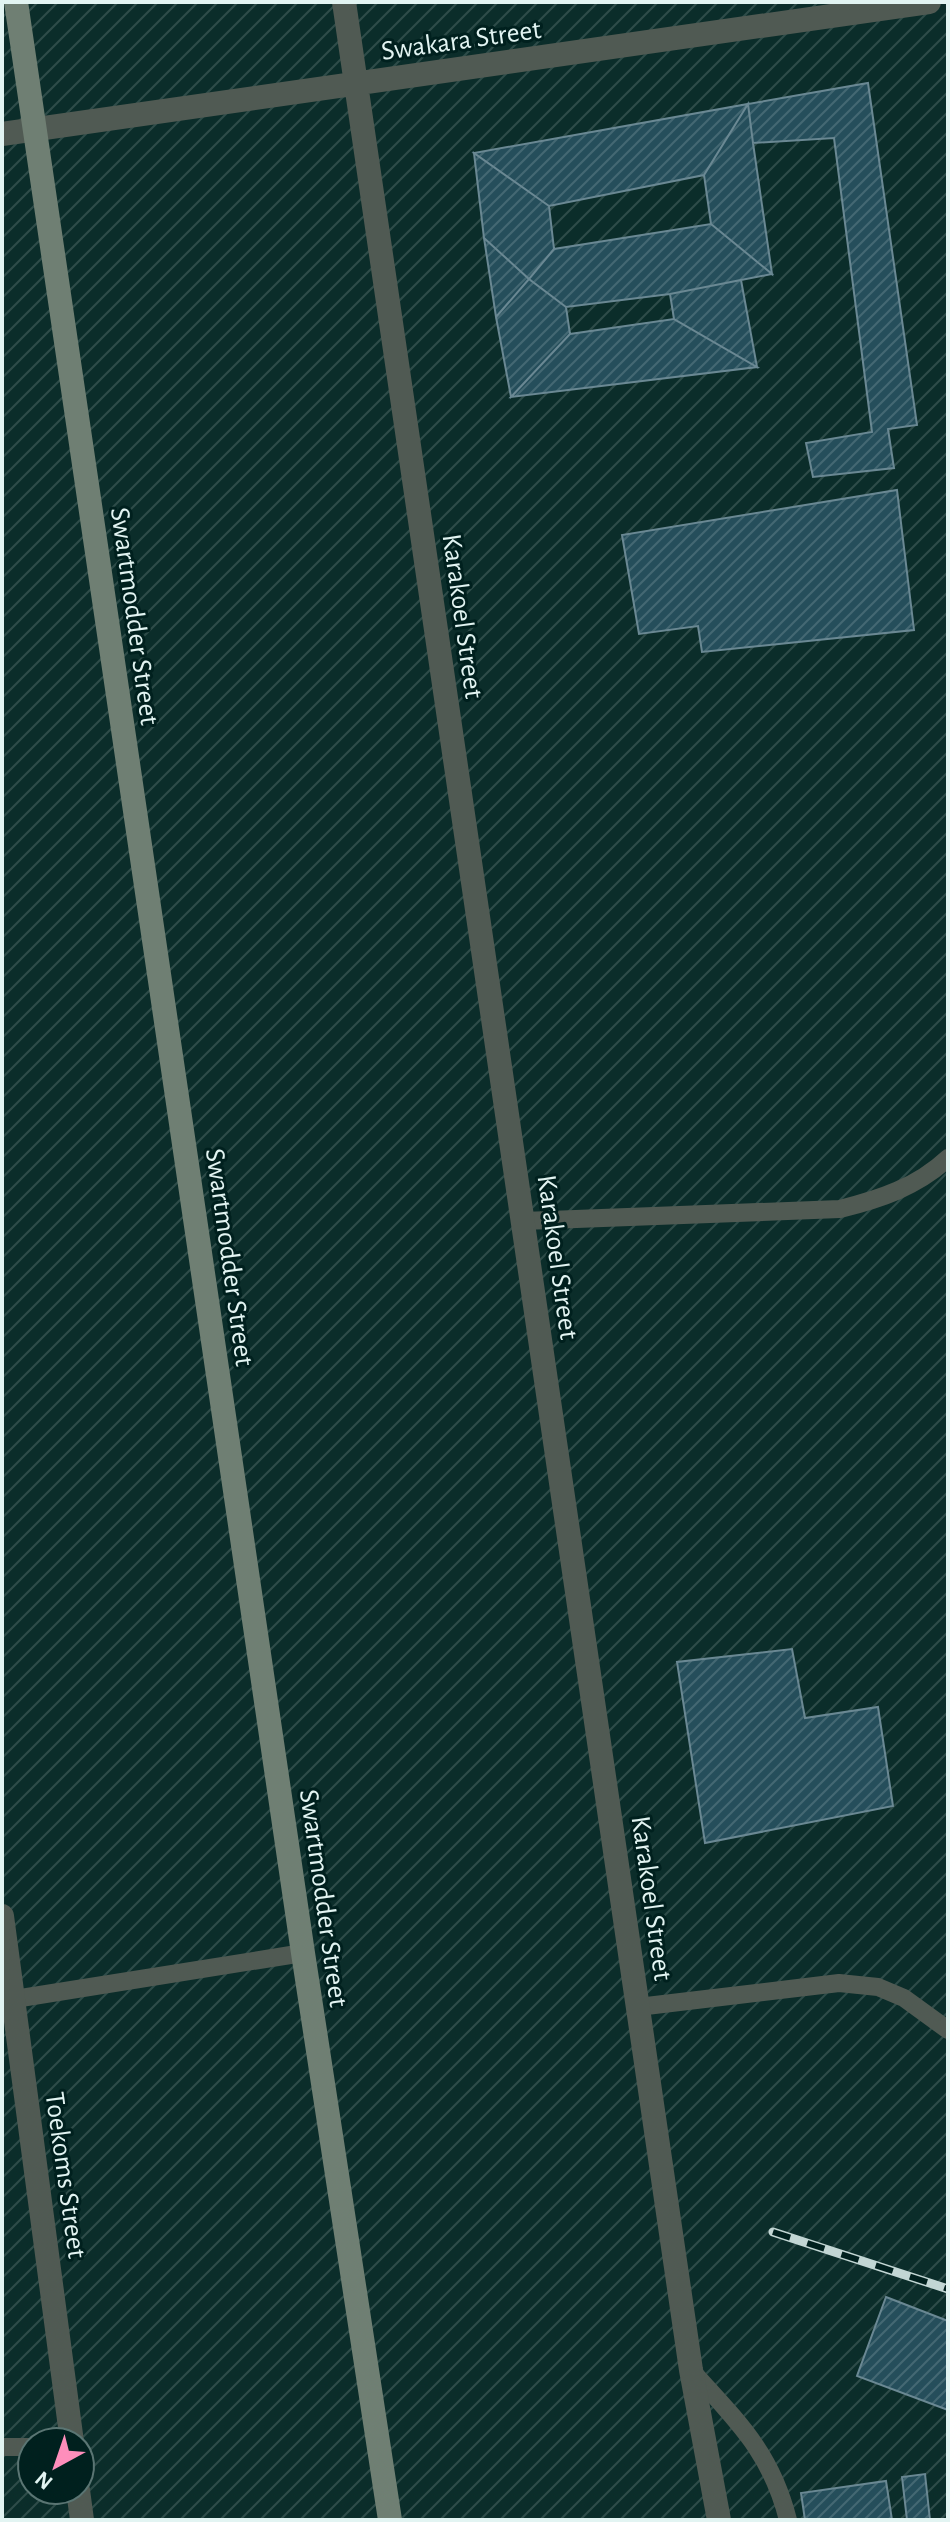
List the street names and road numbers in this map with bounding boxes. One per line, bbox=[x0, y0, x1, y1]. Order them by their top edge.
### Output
street label: Swakara Street bbox=[380, 16, 543, 66]
street label: Swartmodder Street bbox=[105, 506, 163, 727]
street label: Karakoel Street bbox=[437, 532, 487, 700]
street label: Swartmodder Street bbox=[200, 1147, 258, 1368]
street label: Karakoel Street bbox=[532, 1173, 582, 1341]
street label: Swartmodder Street bbox=[294, 1788, 352, 2009]
street label: Karakoel Street bbox=[626, 1814, 676, 1982]
street label: Toekoms Street bbox=[39, 2090, 91, 2260]

